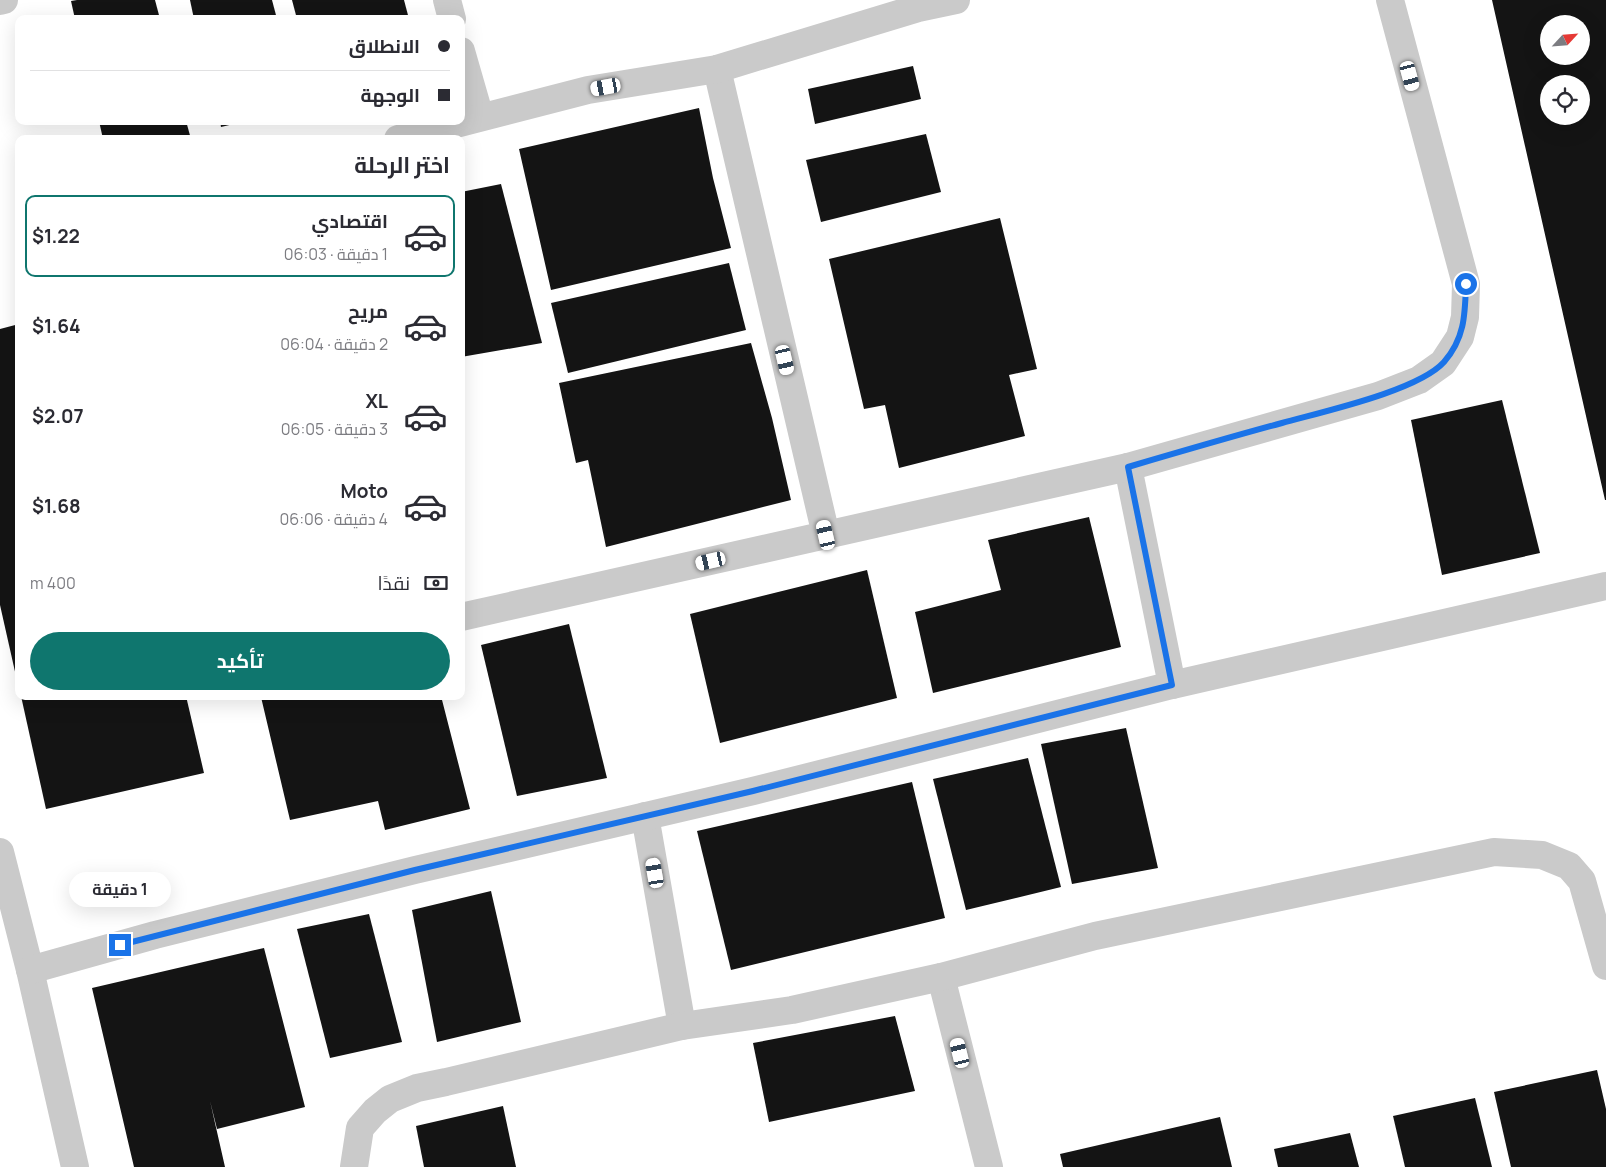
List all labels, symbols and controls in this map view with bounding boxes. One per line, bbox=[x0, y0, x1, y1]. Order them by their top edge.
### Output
north arrow bbox=[1540, 15, 1590, 65]
map controls bbox=[1540, 15, 1590, 125]
text: الانطلاق bbox=[349, 33, 420, 59]
car bbox=[1398, 60, 1421, 92]
button: locate bbox=[1540, 75, 1590, 125]
car bbox=[589, 77, 622, 97]
text: الوجهة bbox=[360, 82, 420, 108]
text: اختر الرحلة bbox=[354, 150, 450, 180]
text: اقتصادي bbox=[312, 208, 388, 234]
icon: car bbox=[403, 214, 448, 259]
text: $1.22 bbox=[32, 223, 80, 249]
text: 1 دقيقة · 06:03 bbox=[284, 243, 388, 265]
route start bbox=[1455, 273, 1477, 295]
text: مريح bbox=[348, 298, 388, 324]
icon: car bbox=[403, 304, 448, 349]
text: $1.64 bbox=[32, 313, 81, 339]
text: 2 دقيقة · 06:04 bbox=[280, 333, 388, 355]
car bbox=[774, 344, 795, 376]
text: XL bbox=[365, 388, 388, 414]
icon: car bbox=[403, 394, 448, 439]
text: $2.07 bbox=[32, 403, 84, 429]
text: 3 دقيقة · 06:05 bbox=[281, 418, 388, 440]
text: Moto bbox=[341, 478, 388, 504]
icon: car bbox=[403, 484, 448, 529]
text: $1.68 bbox=[32, 493, 81, 519]
text: 4 دقيقة · 06:06 bbox=[280, 508, 388, 530]
car bbox=[815, 519, 836, 551]
car bbox=[694, 550, 727, 572]
icon: cash bbox=[422, 569, 450, 597]
text: نقدًا bbox=[378, 570, 410, 596]
text: 400 m bbox=[30, 572, 76, 594]
button: تأكيد bbox=[30, 632, 450, 690]
car bbox=[645, 857, 664, 889]
callout: 1 دقيقة bbox=[69, 872, 171, 908]
text: 1 دقيقة bbox=[92, 878, 148, 900]
route end bbox=[109, 934, 131, 956]
car bbox=[949, 1037, 970, 1069]

